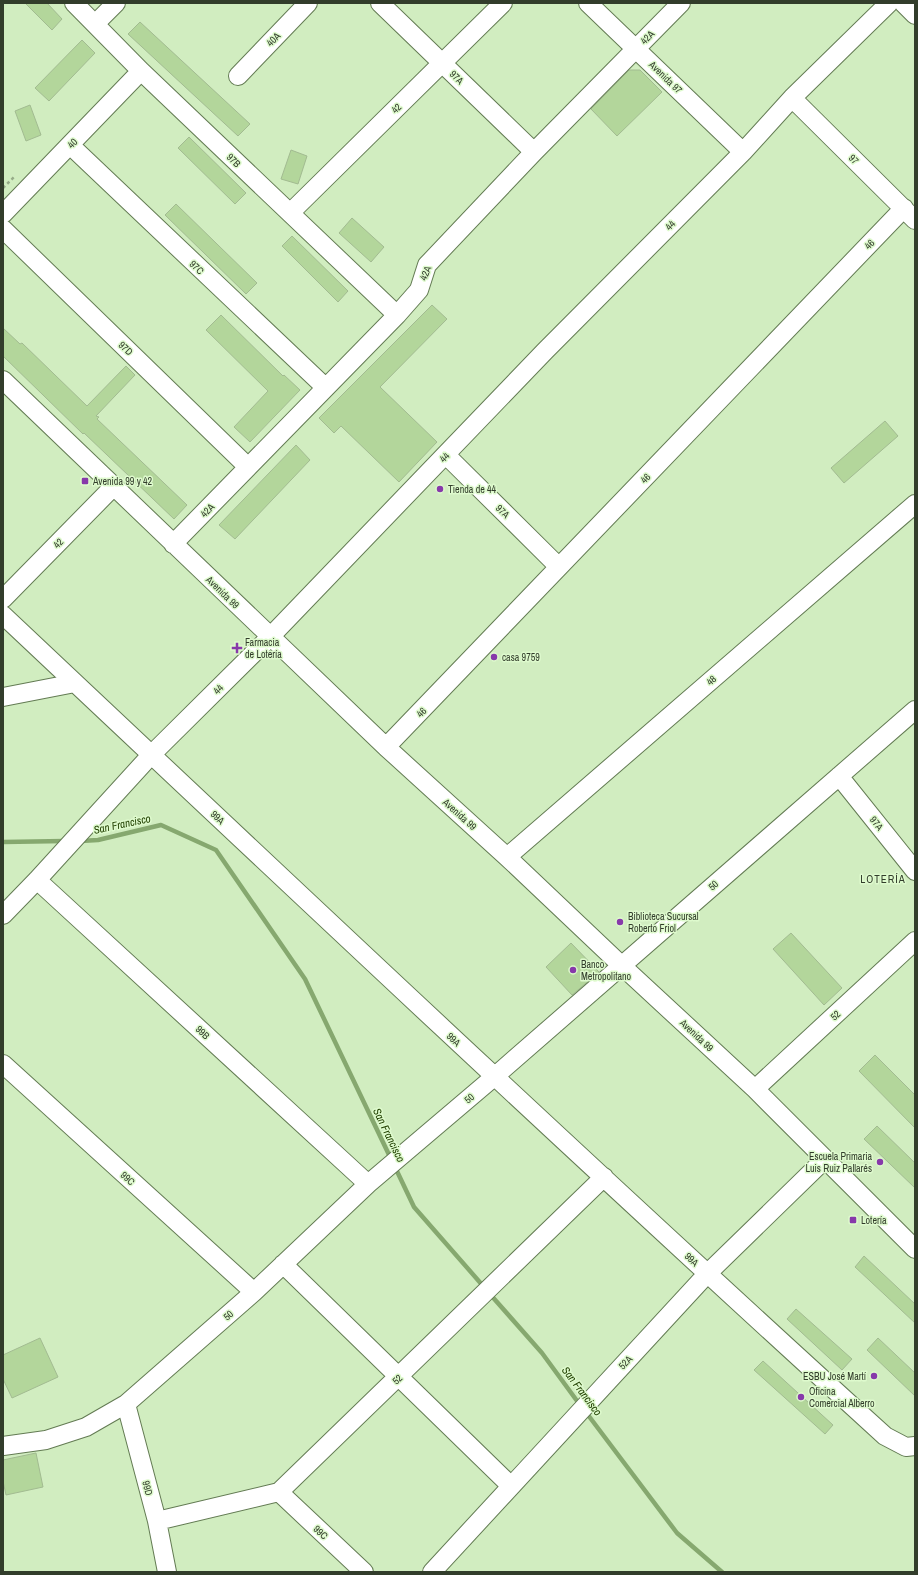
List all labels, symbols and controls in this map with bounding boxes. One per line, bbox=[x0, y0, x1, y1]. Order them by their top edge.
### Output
street label: 42A bbox=[638, 27, 657, 47]
street label: 40A bbox=[264, 29, 283, 49]
street label: Avenida 97 bbox=[646, 58, 685, 97]
street label: 97A bbox=[447, 68, 467, 87]
street label: 42 bbox=[389, 100, 404, 116]
street label: 40 bbox=[65, 135, 81, 151]
street label: 97B bbox=[224, 151, 244, 170]
street label: 97 bbox=[846, 152, 862, 167]
street label: 44 bbox=[663, 217, 678, 233]
street label: 46 bbox=[862, 236, 878, 252]
street label: 97C bbox=[187, 257, 207, 277]
street label: 42A bbox=[417, 263, 434, 282]
street label: 97D bbox=[116, 338, 136, 358]
street label: 44 bbox=[437, 449, 453, 465]
street label: 46 bbox=[638, 470, 654, 486]
place label: Avenida 99 y 42 bbox=[92, 475, 153, 488]
marker: Avenida 99 y 42 bbox=[80, 476, 90, 486]
place label: Tienda de 44 bbox=[448, 483, 497, 496]
marker: Tienda de 44 bbox=[435, 484, 445, 494]
street label: 42A bbox=[198, 500, 217, 520]
street label: 97A bbox=[493, 502, 513, 521]
street label: 42 bbox=[51, 535, 66, 551]
street label: Avenida 99 bbox=[203, 573, 242, 612]
place label: Farmacia de Lotería bbox=[245, 636, 282, 661]
marker: Farmacia de Lotería bbox=[232, 643, 242, 653]
place label: casa 9759 bbox=[502, 651, 540, 664]
marker: casa 9759 bbox=[489, 652, 499, 662]
street label: 48 bbox=[704, 672, 719, 688]
street label: 44 bbox=[211, 681, 226, 697]
street label: 46 bbox=[414, 704, 430, 720]
street label: Avenida 99 bbox=[439, 795, 480, 833]
street label: 99A bbox=[208, 808, 228, 827]
water label: San Francisco bbox=[92, 811, 152, 837]
street label: 97A bbox=[867, 814, 887, 833]
district label: LOTERÍA bbox=[860, 872, 906, 886]
street label: 50 bbox=[706, 877, 721, 893]
place label: Biblioteca Sucursal Roberto Friol bbox=[628, 910, 699, 935]
marker: Biblioteca Sucursal Roberto Friol bbox=[615, 917, 625, 927]
place label: Banco Metropolitano bbox=[581, 958, 632, 983]
marker: Banco Metropolitano bbox=[568, 965, 578, 975]
street label: 52 bbox=[828, 1007, 843, 1023]
street label: Avenida 99 bbox=[676, 1016, 717, 1055]
street label: 99B bbox=[193, 1023, 213, 1042]
street label: 99A bbox=[444, 1030, 464, 1049]
street label: 50 bbox=[462, 1090, 477, 1106]
water label: San Francisco bbox=[370, 1106, 408, 1164]
place label: Escuela Primaria Luis Ruiz Pallarés bbox=[805, 1150, 872, 1175]
marker: Escuela Primaria Luis Ruiz Pallarés bbox=[875, 1157, 885, 1167]
street label: 99C bbox=[118, 1169, 138, 1188]
place label: Lotería bbox=[861, 1214, 887, 1227]
marker: Lotería bbox=[848, 1215, 858, 1225]
street label: 99A bbox=[682, 1250, 702, 1269]
street label: 50 bbox=[221, 1307, 236, 1323]
street label: 52A bbox=[616, 1352, 635, 1372]
water label: San Francisco bbox=[559, 1364, 605, 1418]
place label: ESBU José Martí bbox=[803, 1370, 867, 1383]
street label: 52 bbox=[390, 1371, 405, 1387]
marker: ESBU José Martí bbox=[869, 1371, 879, 1381]
place label: Oficina Comercial Alberro bbox=[809, 1385, 875, 1410]
marker: Oficina Comercial Alberro bbox=[796, 1392, 806, 1402]
street label: 99D bbox=[139, 1479, 156, 1497]
street label: 99C bbox=[311, 1522, 331, 1542]

